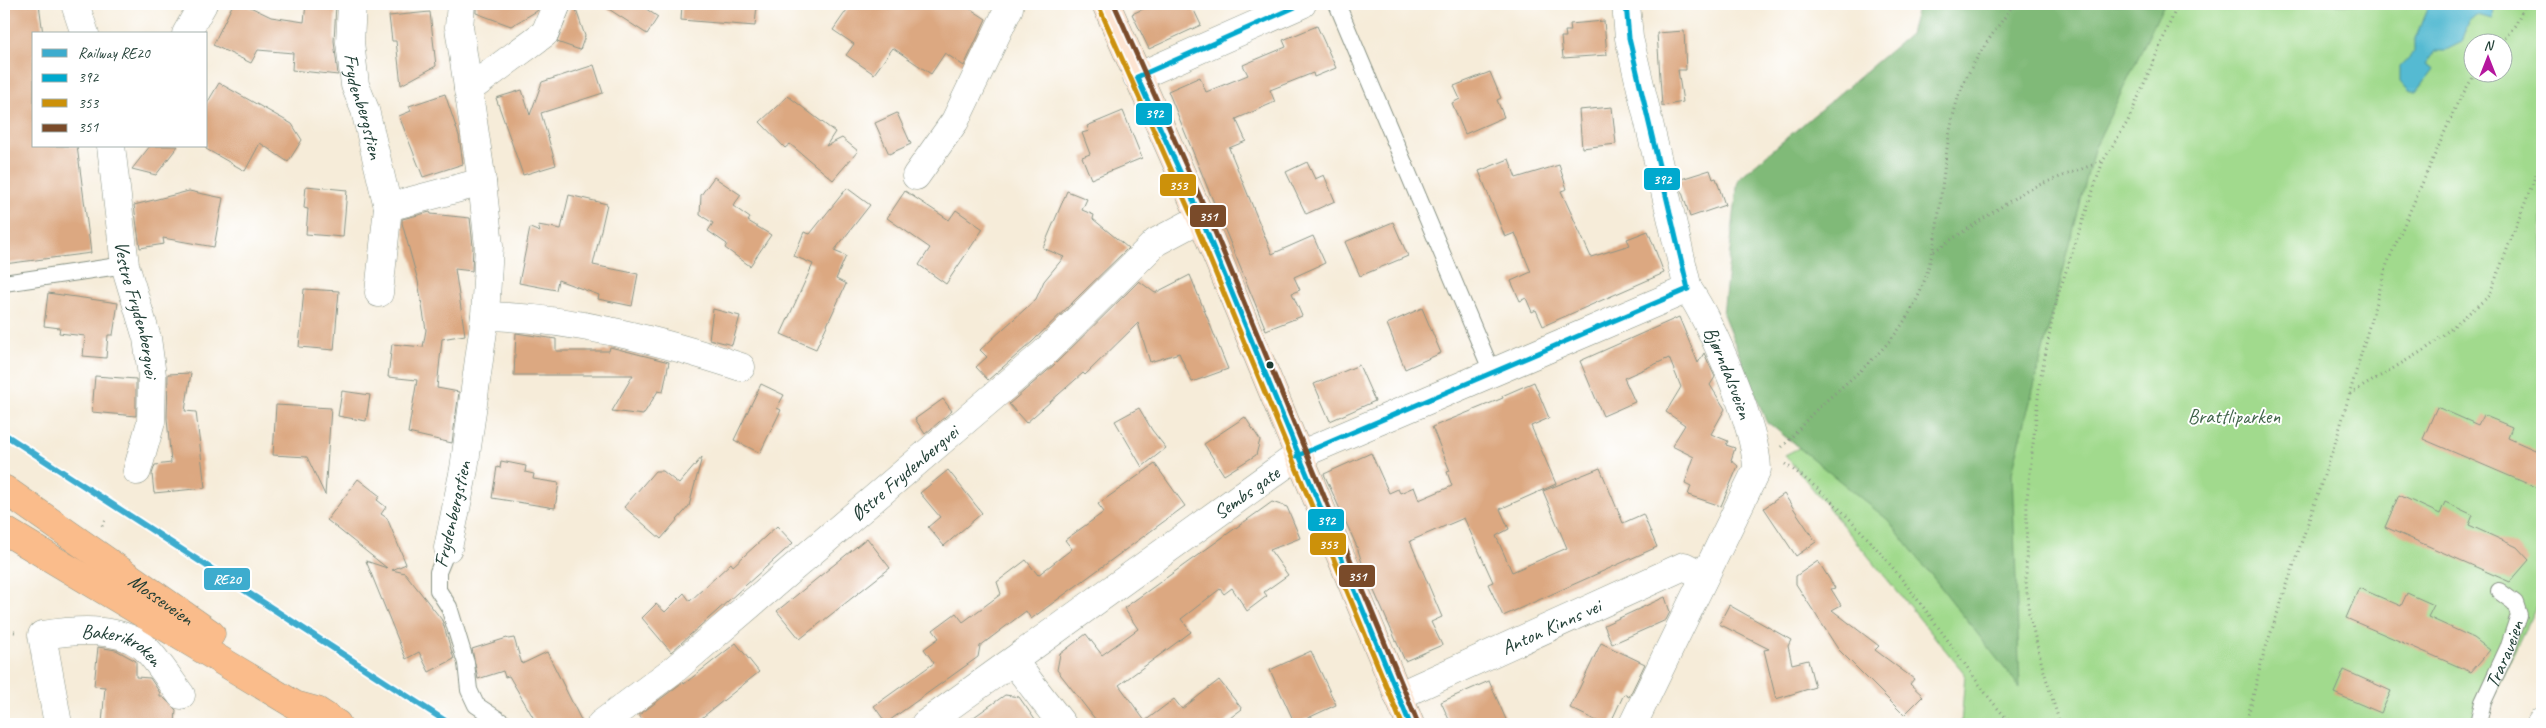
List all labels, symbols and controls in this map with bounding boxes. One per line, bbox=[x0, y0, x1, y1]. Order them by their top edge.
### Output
legend bbox=[32, 32, 208, 148]
north arrow bbox=[2464, 32, 2514, 82]
text: N bbox=[2484, 37, 2495, 54]
text: Railway RE20 bbox=[78, 44, 151, 63]
street label: Frydenbergstien bbox=[338, 52, 388, 163]
text: 392 bbox=[78, 68, 100, 87]
text: 353 bbox=[78, 94, 100, 113]
line badge: 392 bbox=[1135, 102, 1173, 126]
text: 392 bbox=[1145, 105, 1165, 122]
text: 351 bbox=[78, 118, 100, 137]
line badge: 392 bbox=[1643, 167, 1681, 191]
text: 392 bbox=[1653, 171, 1673, 188]
line badge: 353 bbox=[1159, 173, 1197, 197]
text: 353 bbox=[1169, 177, 1189, 194]
line badge: 351 bbox=[1189, 204, 1227, 228]
text: 351 bbox=[1199, 208, 1219, 225]
street label: Vestre Frydenbergvei bbox=[109, 240, 164, 382]
street label: Bjørndalsveien bbox=[1698, 322, 1758, 423]
unlabelled marker bbox=[1265, 360, 1275, 370]
park label: Brattliparken bbox=[2188, 404, 2281, 429]
street label: Østre Frydenbergvei bbox=[845, 418, 966, 526]
street label: Frydenbergstien bbox=[428, 458, 477, 570]
street label: Sembs gate bbox=[1209, 460, 1286, 525]
line badge: 392 bbox=[1307, 508, 1345, 532]
text: 392 bbox=[1317, 512, 1337, 529]
line badge: 353 bbox=[1309, 532, 1347, 556]
text: 353 bbox=[1319, 536, 1339, 553]
line badge: 351 bbox=[1338, 564, 1376, 588]
line badge: RE20 bbox=[203, 567, 251, 591]
street label: Mosseveien bbox=[123, 568, 199, 632]
text: 351 bbox=[1348, 568, 1368, 585]
text: RE20 bbox=[213, 571, 242, 588]
street label: Anton Kinns vei bbox=[1497, 593, 1607, 660]
street label: Traraveien bbox=[2479, 616, 2530, 692]
street label: Bakerikroken bbox=[81, 619, 169, 672]

